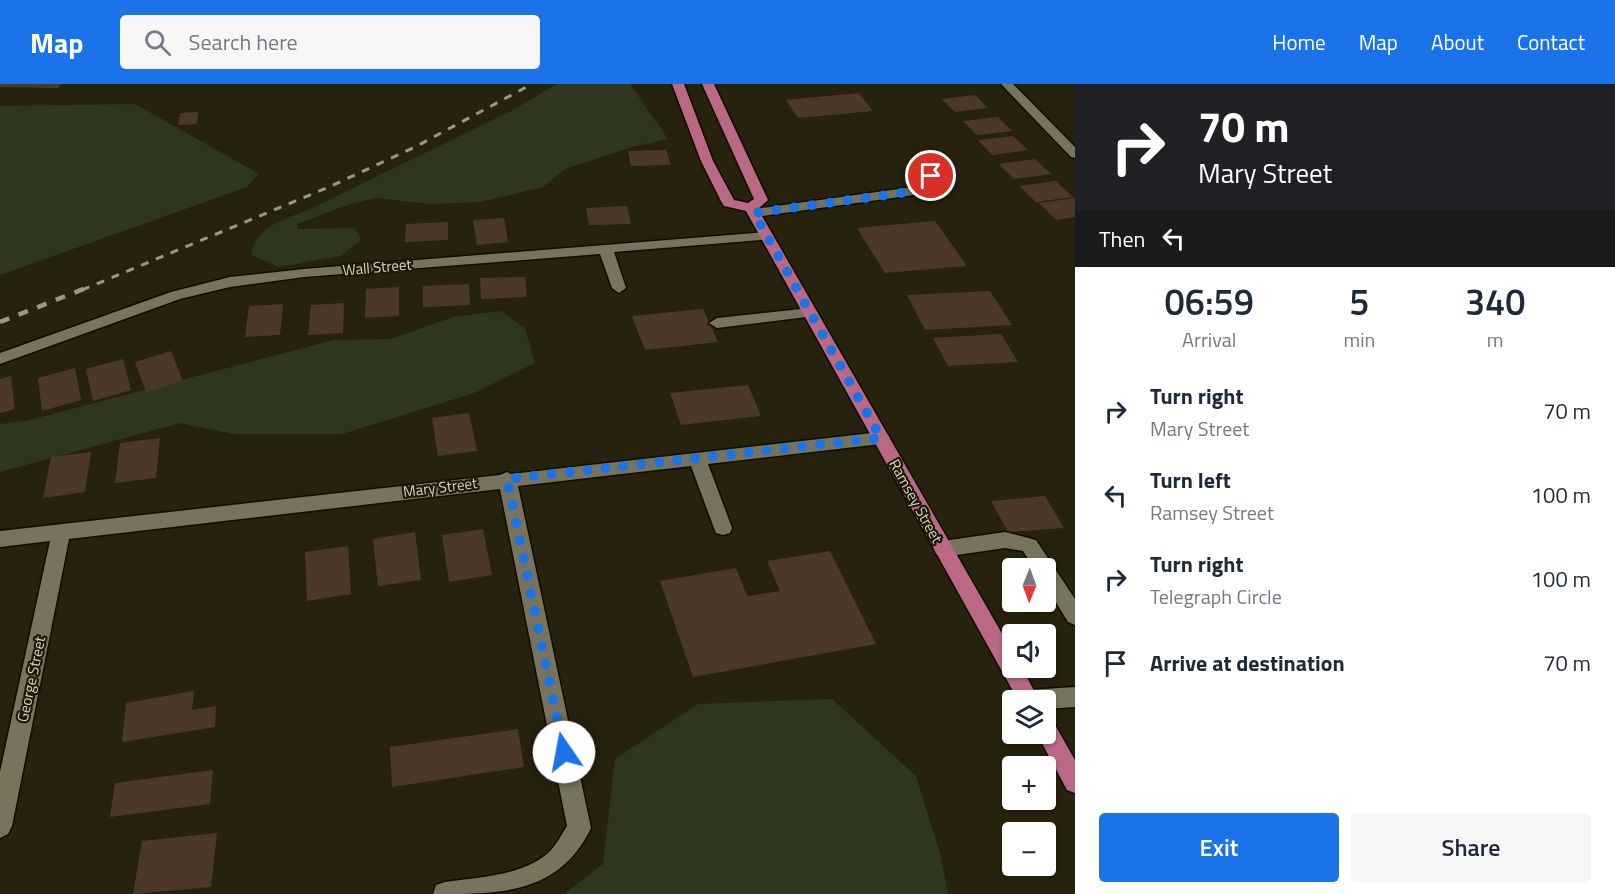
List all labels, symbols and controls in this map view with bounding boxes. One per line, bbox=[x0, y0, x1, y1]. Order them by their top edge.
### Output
search box bbox=[120, 15, 540, 69]
text: Map bbox=[30, 21, 84, 64]
text: Search here bbox=[189, 25, 298, 59]
icon: search bbox=[141, 26, 174, 59]
text: Home bbox=[1272, 26, 1326, 58]
text: Map bbox=[1359, 26, 1398, 58]
text: About bbox=[1431, 26, 1484, 58]
text: Contact bbox=[1517, 26, 1585, 58]
text: 70 m bbox=[1198, 94, 1290, 158]
icon: right bbox=[1099, 108, 1177, 186]
pin bbox=[905, 150, 956, 201]
text: Mary Street bbox=[1198, 152, 1332, 193]
icon: arrive bbox=[914, 159, 947, 192]
text: Then bbox=[1099, 222, 1145, 256]
icon: left bbox=[1157, 222, 1190, 255]
street label: Wall Street bbox=[341, 252, 413, 281]
text: 06:59 bbox=[1165, 274, 1254, 329]
text: 5 bbox=[1349, 274, 1369, 329]
text: 340 bbox=[1465, 274, 1525, 329]
text: Arrival bbox=[1182, 324, 1236, 355]
text: min bbox=[1343, 324, 1375, 355]
text: m bbox=[1487, 324, 1503, 355]
text: Turn right bbox=[1150, 379, 1244, 413]
text: 70 m bbox=[1543, 394, 1591, 428]
icon: right bbox=[1099, 395, 1132, 428]
text: Mary Street bbox=[1150, 413, 1249, 444]
street label: Ramsey Street bbox=[883, 455, 949, 548]
text: Turn left bbox=[1150, 463, 1231, 497]
street label: Mary Street bbox=[402, 471, 479, 503]
text: 100 m bbox=[1531, 478, 1591, 512]
icon: left bbox=[1099, 479, 1132, 512]
text: Ramsey Street bbox=[1150, 497, 1274, 528]
text: Turn right bbox=[1150, 547, 1244, 581]
north arrow bbox=[1002, 558, 1056, 612]
map controls bbox=[1002, 558, 1056, 876]
text: 100 m bbox=[1531, 562, 1591, 596]
icon: right bbox=[1099, 563, 1132, 596]
text: Telegraph Circle bbox=[1150, 581, 1282, 612]
button: sound bbox=[1002, 624, 1056, 678]
street label: George Street bbox=[11, 633, 51, 724]
text: Arrive at destination bbox=[1150, 646, 1345, 680]
text: 70 m bbox=[1543, 646, 1591, 680]
icon: arrive bbox=[1099, 647, 1132, 680]
button: layers bbox=[1002, 690, 1056, 744]
position arrow bbox=[532, 720, 596, 784]
button: + bbox=[1002, 756, 1056, 810]
button: Exit bbox=[1099, 813, 1339, 882]
button: Share bbox=[1351, 813, 1591, 882]
button: − bbox=[1002, 822, 1056, 876]

